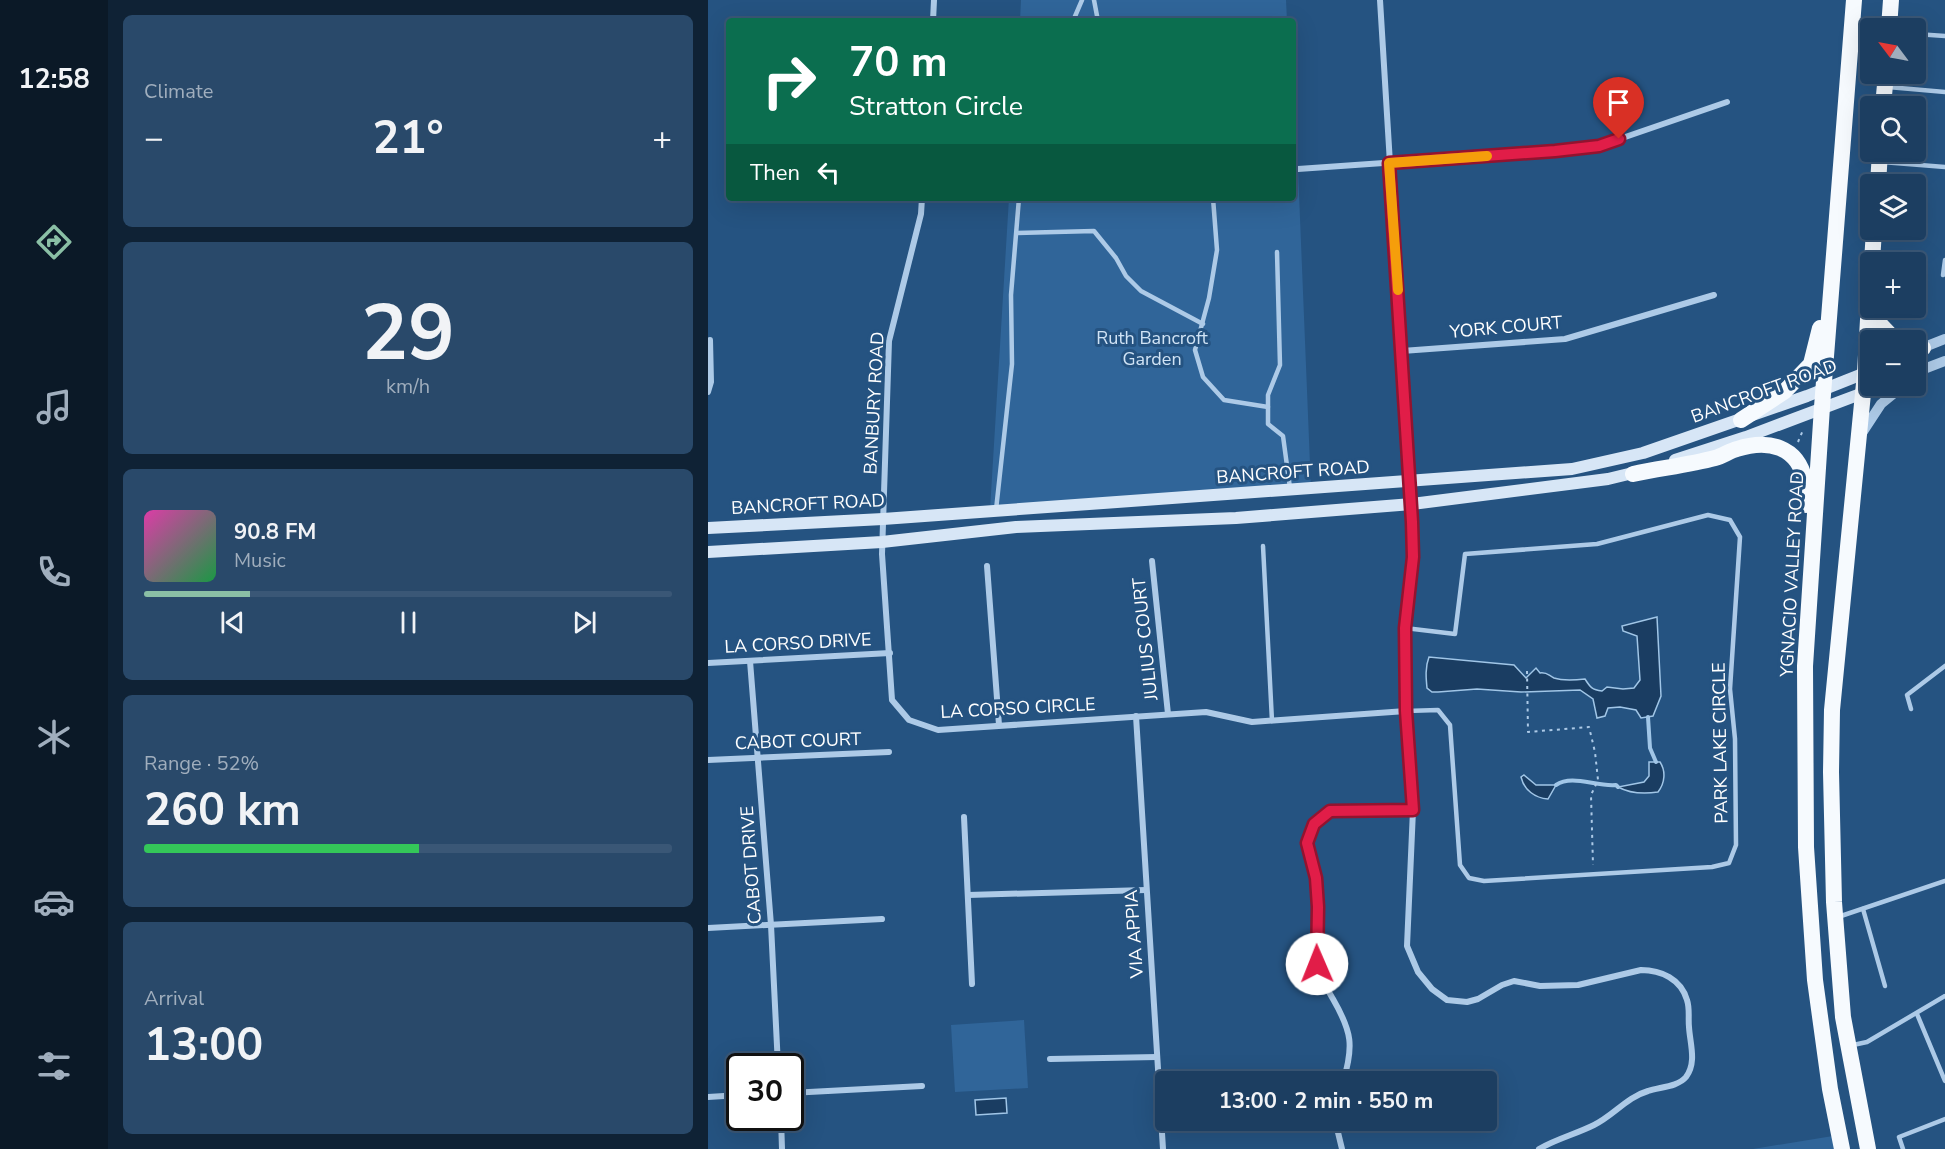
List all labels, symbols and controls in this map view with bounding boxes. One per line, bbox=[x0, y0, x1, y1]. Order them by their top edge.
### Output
north arrow bbox=[1860, 18, 1926, 84]
map controls bbox=[1860, 18, 1926, 396]
text: 70 m bbox=[849, 34, 948, 91]
icon: right bbox=[750, 42, 828, 120]
text: 12:58 bbox=[18, 61, 90, 98]
pin bbox=[1593, 77, 1644, 139]
text: Climate bbox=[144, 78, 213, 105]
icon: arrive bbox=[1602, 86, 1635, 119]
text: Stratton Circle bbox=[849, 88, 1023, 125]
button: search bbox=[1860, 96, 1926, 162]
text: 21° bbox=[372, 108, 444, 169]
text: − bbox=[144, 116, 164, 161]
text: + bbox=[652, 116, 672, 161]
icon: left bbox=[812, 156, 845, 189]
text: Then bbox=[750, 158, 800, 188]
button: layers bbox=[1860, 174, 1926, 240]
icon: directions bbox=[33, 221, 75, 263]
button: + bbox=[1860, 252, 1926, 318]
text: 29 bbox=[361, 280, 455, 387]
street label: YORK COURT bbox=[1448, 310, 1563, 344]
park label: Ruth Bancroft Garden bbox=[1096, 326, 1209, 371]
button: − bbox=[1860, 330, 1926, 396]
street label: BANBURY ROAD bbox=[858, 331, 890, 475]
street label: BANCROFT ROAD bbox=[1688, 353, 1840, 429]
text: km/h bbox=[386, 373, 430, 400]
icon: music bbox=[33, 386, 75, 428]
street label: BANCROFT ROAD bbox=[1215, 455, 1371, 489]
street label: YGNACIO VALLEY ROAD bbox=[1775, 470, 1809, 679]
street label: BANCROFT ROAD bbox=[731, 488, 885, 520]
text: 90.8 FM bbox=[234, 517, 316, 547]
text: Music bbox=[234, 547, 286, 574]
icon: phone bbox=[33, 551, 75, 593]
street label: JULIUS COURT bbox=[1127, 576, 1163, 703]
icon: previous bbox=[216, 606, 249, 639]
icon: pause bbox=[392, 606, 425, 639]
icon: next bbox=[568, 606, 601, 639]
street label: LA CORSO DRIVE bbox=[724, 627, 872, 659]
street label: PARK LAKE CIRCLE bbox=[1707, 662, 1733, 824]
street label: LA CORSO CIRCLE bbox=[940, 692, 1096, 724]
icon: climate bbox=[33, 716, 75, 758]
street label: CABOT COURT bbox=[734, 727, 862, 755]
text: Range · 52% bbox=[144, 750, 259, 777]
text: 260 km bbox=[144, 780, 301, 841]
street label: CABOT DRIVE bbox=[735, 805, 767, 925]
icon: car bbox=[33, 881, 75, 923]
street label: VIA APPIA bbox=[1119, 889, 1149, 980]
position arrow bbox=[1285, 932, 1349, 996]
text: Arrival bbox=[144, 985, 204, 1012]
text: 13:00 bbox=[144, 1015, 263, 1076]
icon: filters bbox=[33, 1045, 75, 1087]
speed limit sign: 30 bbox=[726, 1053, 804, 1131]
text: 13:00 · 2 min · 550 m bbox=[1219, 1086, 1433, 1116]

